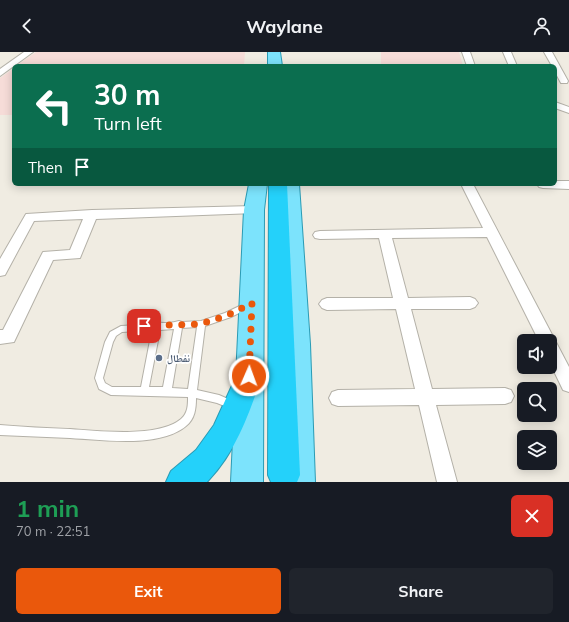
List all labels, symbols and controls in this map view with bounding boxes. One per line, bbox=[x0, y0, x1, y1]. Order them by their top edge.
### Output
icon: back bbox=[16, 15, 38, 37]
text: Waylane bbox=[246, 15, 323, 38]
icon: person bbox=[531, 15, 553, 37]
text: 30 m bbox=[94, 77, 160, 112]
icon: left bbox=[28, 80, 80, 132]
text: Turn left bbox=[94, 112, 162, 135]
icon: arrive bbox=[71, 156, 93, 178]
text: Then bbox=[28, 158, 63, 177]
pin bbox=[127, 309, 161, 343]
icon: arrive bbox=[133, 315, 155, 337]
map controls bbox=[517, 334, 557, 470]
button: sound bbox=[517, 334, 557, 374]
place label: نفطال bbox=[167, 352, 190, 365]
marker: نفطال bbox=[154, 353, 164, 363]
position arrow bbox=[228, 355, 270, 397]
button: search bbox=[517, 382, 557, 422]
button: layers bbox=[517, 430, 557, 470]
text: 1 min bbox=[16, 493, 79, 523]
button: close bbox=[511, 495, 553, 537]
text: 70 m · 22:51 bbox=[16, 523, 90, 539]
button: Exit bbox=[16, 568, 281, 614]
button: Share bbox=[289, 568, 553, 614]

